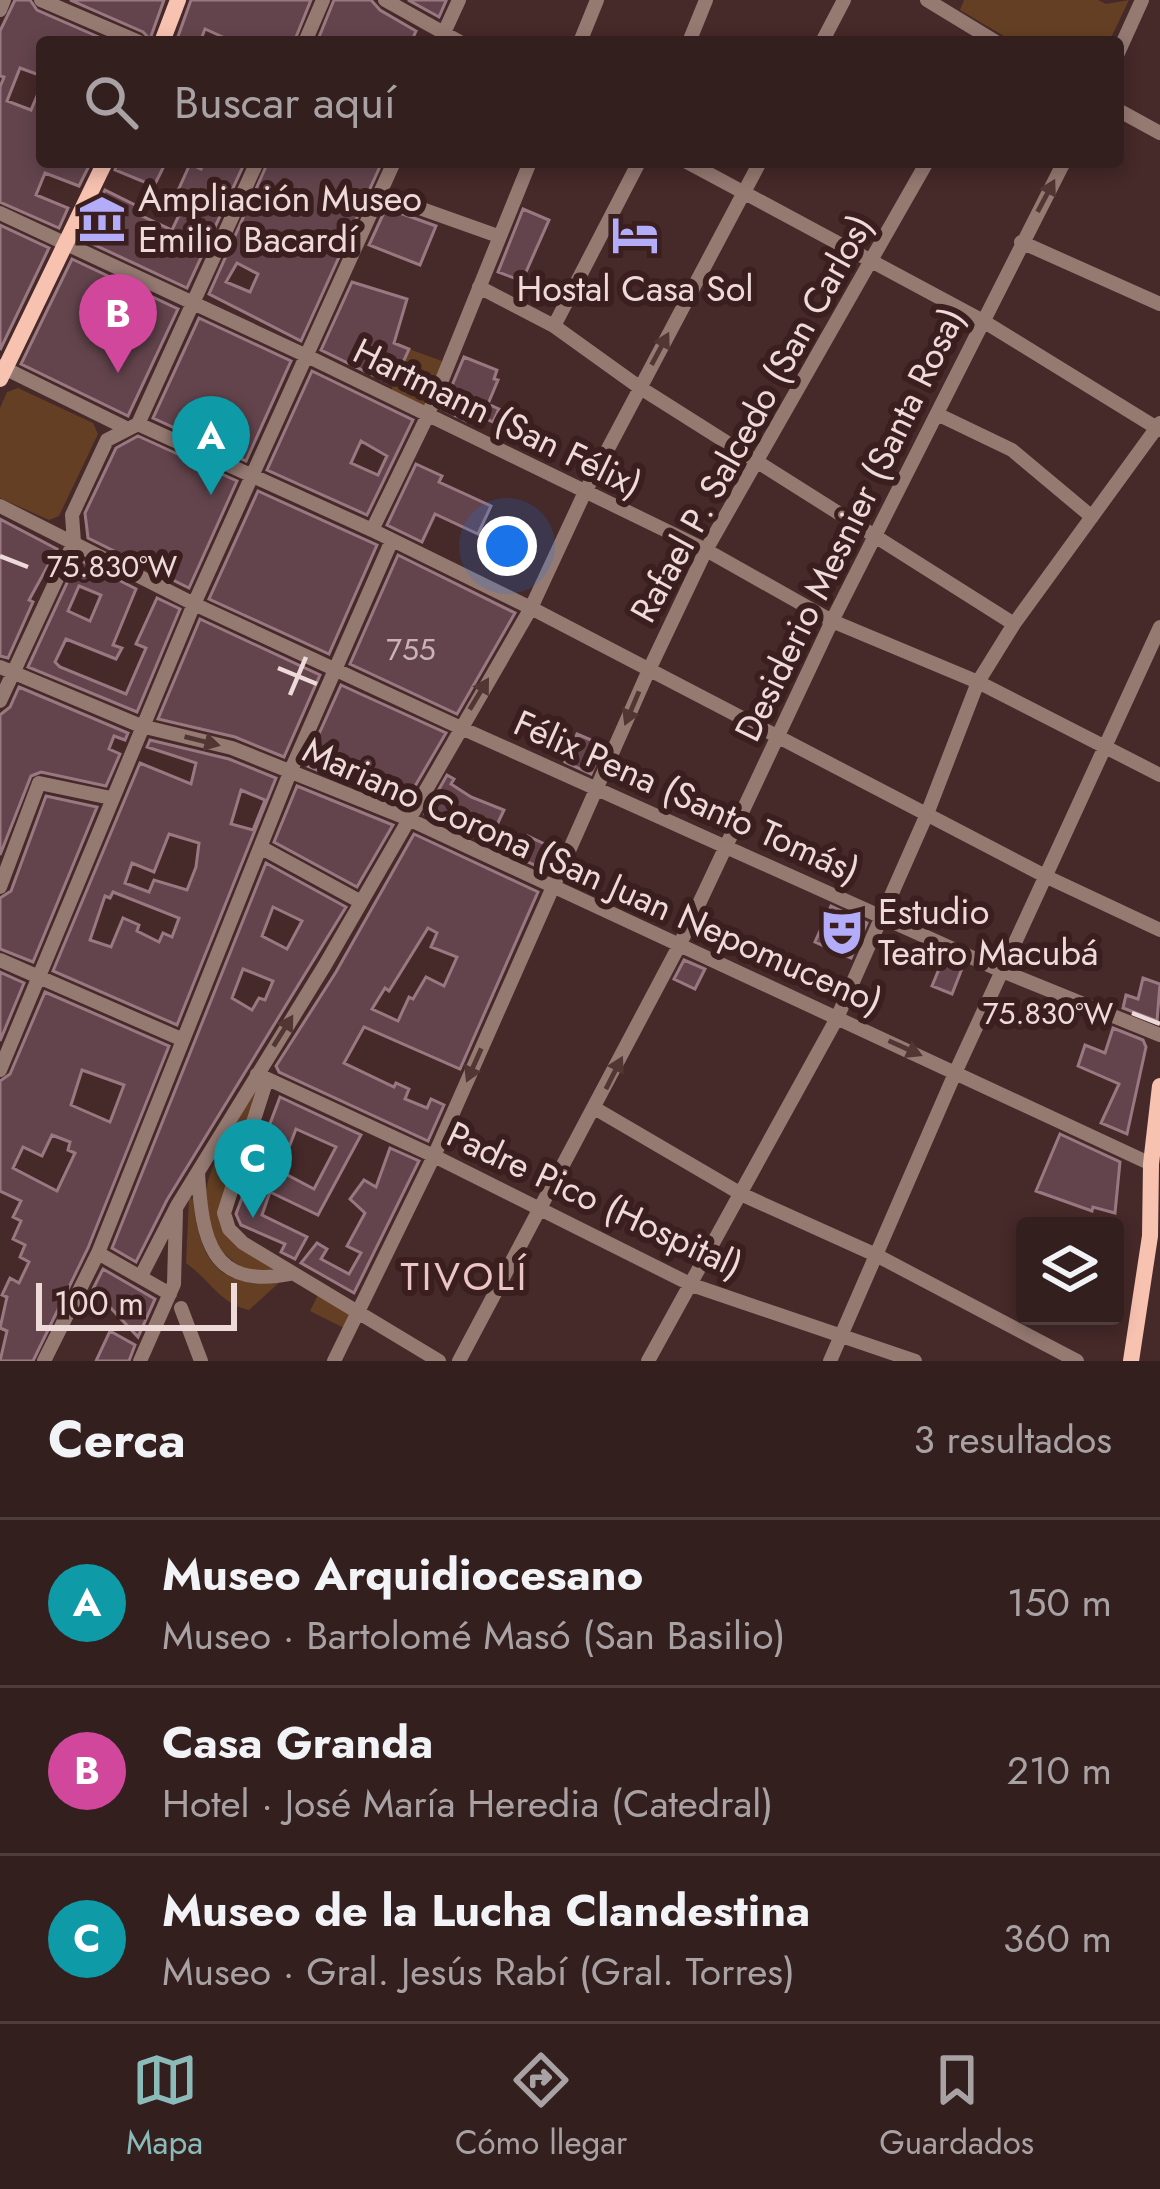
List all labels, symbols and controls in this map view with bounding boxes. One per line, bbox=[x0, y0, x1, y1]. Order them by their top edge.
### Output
search box bbox=[36, 36, 1124, 168]
icon: search bbox=[78, 69, 144, 135]
text: Buscar aquí bbox=[174, 70, 396, 135]
place label: Ampliación Museo Emilio Bacardí bbox=[138, 172, 422, 265]
one-way arrow bbox=[1035, 178, 1056, 213]
museum icon: Ampliación Museo Emilio Bacardí bbox=[77, 194, 127, 244]
street label: Rafael P. Salcedo (San Carlos) bbox=[617, 204, 885, 632]
hotel icon: Hostal Casa Sol bbox=[610, 210, 660, 260]
place label: Hostal Casa Sol bbox=[516, 262, 754, 314]
pin: B bbox=[79, 274, 157, 373]
street label: Desiderio Mesnier (Santa Rosa) bbox=[721, 298, 977, 750]
street label: Hartmann (San Félix) bbox=[345, 325, 651, 509]
one-way arrow bbox=[649, 331, 670, 366]
pin: A bbox=[172, 396, 250, 495]
your location bbox=[477, 516, 537, 576]
text: 75.830°W bbox=[47, 545, 178, 588]
house number: 755 bbox=[386, 628, 436, 671]
one-way arrow bbox=[468, 677, 489, 711]
one-way arrow bbox=[622, 690, 641, 726]
street label: Félix Pena (Santo Tomás) bbox=[506, 696, 868, 896]
street label: Mariano Corona (San Juan Nepomuceno) bbox=[295, 723, 891, 1027]
one-way arrow bbox=[184, 732, 221, 751]
place label: Estudio Teatro Macubá bbox=[878, 885, 1098, 978]
theatre icon: Estudio Teatro Macubá bbox=[817, 907, 867, 957]
text: 75.830°W bbox=[983, 992, 1114, 1035]
one-way arrow bbox=[272, 1015, 294, 1047]
one-way arrow bbox=[888, 1039, 923, 1059]
one-way arrow bbox=[463, 1047, 483, 1082]
one-way arrow bbox=[604, 1056, 624, 1090]
street label: Padre Pico (Hospital) bbox=[439, 1108, 751, 1290]
pin: C bbox=[214, 1119, 292, 1218]
map controls bbox=[1016, 1217, 1124, 1325]
button: layers bbox=[1016, 1217, 1124, 1325]
district label: TIVOLÍ bbox=[401, 1248, 529, 1305]
scale bar bbox=[36, 1277, 237, 1330]
text: 100 m bbox=[54, 1280, 144, 1327]
text: Cerca bbox=[48, 1402, 186, 1476]
text: 3 resultados bbox=[914, 1411, 1112, 1468]
text: Museo Arquidiocesano bbox=[162, 1542, 643, 1607]
text: A bbox=[73, 1574, 101, 1631]
text: 150 m bbox=[1007, 1574, 1112, 1631]
text: Museo · Bartolomé Masó (San Basilio) bbox=[162, 1607, 786, 1664]
text: Casa Granda bbox=[162, 1710, 433, 1775]
text: B bbox=[74, 1742, 100, 1799]
text: 210 m bbox=[1007, 1742, 1112, 1799]
text: Hotel · José María Heredia (Catedral) bbox=[162, 1775, 773, 1832]
text: Museo de la Lucha Clandestina bbox=[162, 1878, 810, 1943]
text: C bbox=[73, 1910, 101, 1967]
text: 360 m bbox=[1003, 1910, 1112, 1967]
text: Museo · Gral. Jesús Rabí (Gral. Torres) bbox=[162, 1943, 795, 2000]
tab: Mapa bbox=[126, 2047, 203, 2166]
tab: Cómo llegar bbox=[455, 2047, 627, 2166]
tab: Guardados bbox=[879, 2047, 1034, 2166]

